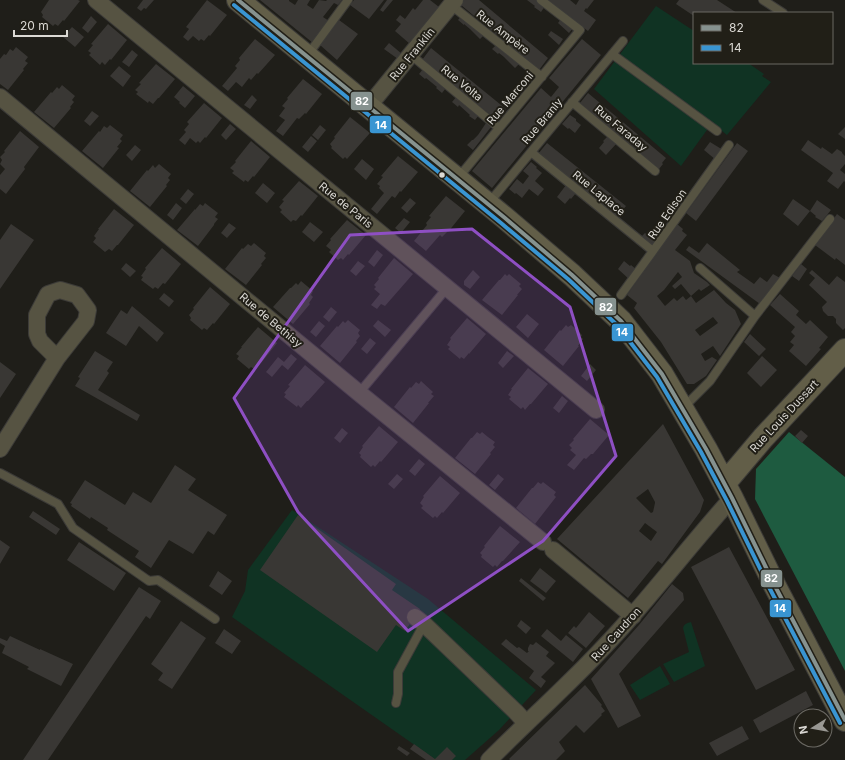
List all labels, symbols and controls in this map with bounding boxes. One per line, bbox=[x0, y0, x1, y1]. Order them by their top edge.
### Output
street label: Rue Ampère bbox=[474, 7, 532, 57]
scale bar bbox=[14, 12, 67, 38]
legend bbox=[693, 12, 833, 64]
text: 20 m bbox=[20, 18, 49, 33]
text: 82 bbox=[729, 20, 744, 35]
street label: Rue Franklin bbox=[386, 25, 438, 83]
text: 14 bbox=[729, 40, 742, 55]
street label: Rue Volta bbox=[438, 62, 486, 104]
street label: Rue Marconi bbox=[484, 69, 536, 127]
line badge: 82 bbox=[350, 91, 373, 111]
text: 82 bbox=[355, 94, 369, 108]
street label: Rue Branly bbox=[519, 95, 565, 147]
street label: Rue Faraday bbox=[592, 102, 650, 154]
line badge: 14 bbox=[369, 115, 392, 134]
text: 14 bbox=[375, 118, 387, 132]
street label: Rue Laplace bbox=[570, 167, 628, 219]
unlabelled marker bbox=[437, 170, 447, 180]
street label: Rue de Paris bbox=[316, 179, 376, 231]
street label: Rue Edison bbox=[645, 186, 689, 242]
street label: Rue de Bethisy bbox=[237, 290, 305, 350]
line badge: 82 bbox=[594, 297, 617, 316]
text: 82 bbox=[599, 300, 613, 314]
line badge: 14 bbox=[611, 323, 634, 342]
text: 14 bbox=[616, 325, 628, 339]
street label: Rue Louis Dussart bbox=[747, 377, 821, 455]
line badge: 82 bbox=[760, 569, 783, 588]
text: 82 bbox=[764, 571, 778, 585]
line badge: 14 bbox=[769, 599, 792, 618]
text: 14 bbox=[774, 601, 786, 615]
street label: Rue Caudron bbox=[588, 604, 644, 664]
north arrow bbox=[793, 708, 833, 748]
text: N bbox=[796, 724, 811, 735]

